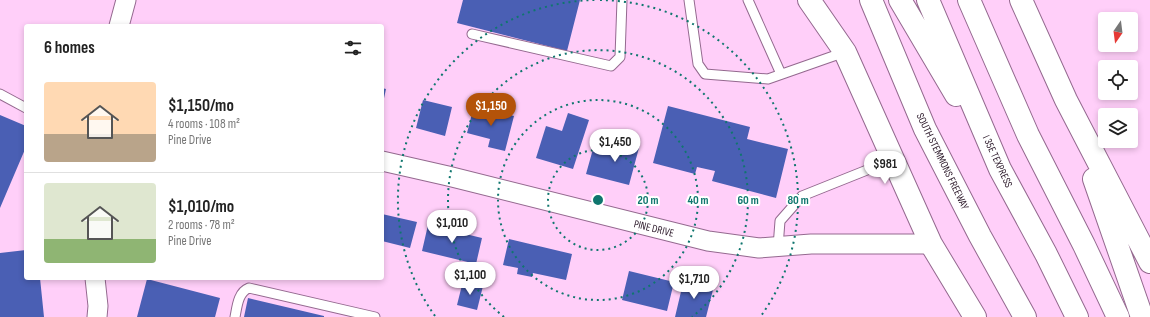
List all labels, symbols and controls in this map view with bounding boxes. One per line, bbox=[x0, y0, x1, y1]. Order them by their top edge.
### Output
north arrow bbox=[1098, 12, 1138, 52]
map controls bbox=[1098, 12, 1138, 148]
icon: filters bbox=[342, 37, 364, 59]
text: 6 homes bbox=[44, 38, 95, 58]
button: locate bbox=[1098, 60, 1138, 100]
pin: $1,150 bbox=[458, 93, 524, 127]
text: $1,150/mo bbox=[168, 96, 234, 116]
icon: home bbox=[76, 98, 124, 146]
text: $1,150 bbox=[475, 98, 507, 114]
button: layers bbox=[1098, 108, 1138, 148]
street label: SOUTH STEMMONS FREEWAY bbox=[914, 111, 972, 212]
text: 4 rooms · 108 m² bbox=[168, 116, 240, 132]
pin: $1,450 bbox=[582, 129, 648, 163]
text: Pine Drive bbox=[168, 132, 211, 148]
street label: I 35E TEXPRESS bbox=[980, 133, 1015, 190]
text: $1,450 bbox=[598, 134, 632, 150]
pin: $981 bbox=[861, 151, 909, 185]
text: $981 bbox=[873, 156, 897, 172]
centre of rings bbox=[591, 193, 605, 207]
text: 20 m bbox=[638, 193, 658, 208]
text: 40 m bbox=[687, 193, 709, 208]
text: 60 m bbox=[737, 193, 759, 208]
text: 80 m bbox=[787, 193, 809, 208]
text: $1,010/mo bbox=[168, 197, 234, 217]
icon: home bbox=[76, 199, 124, 247]
pin: $1,010 bbox=[419, 210, 485, 244]
text: $1,010 bbox=[436, 215, 468, 231]
text: 2 rooms · 78 m² bbox=[168, 217, 235, 233]
street label: PINE DRIVE bbox=[632, 217, 675, 240]
text: Pine Drive bbox=[168, 233, 211, 249]
pin: $1,100 bbox=[437, 262, 503, 296]
pin: $1,710 bbox=[661, 266, 727, 300]
text: $1,100 bbox=[454, 267, 486, 283]
text: $1,710 bbox=[678, 271, 710, 287]

